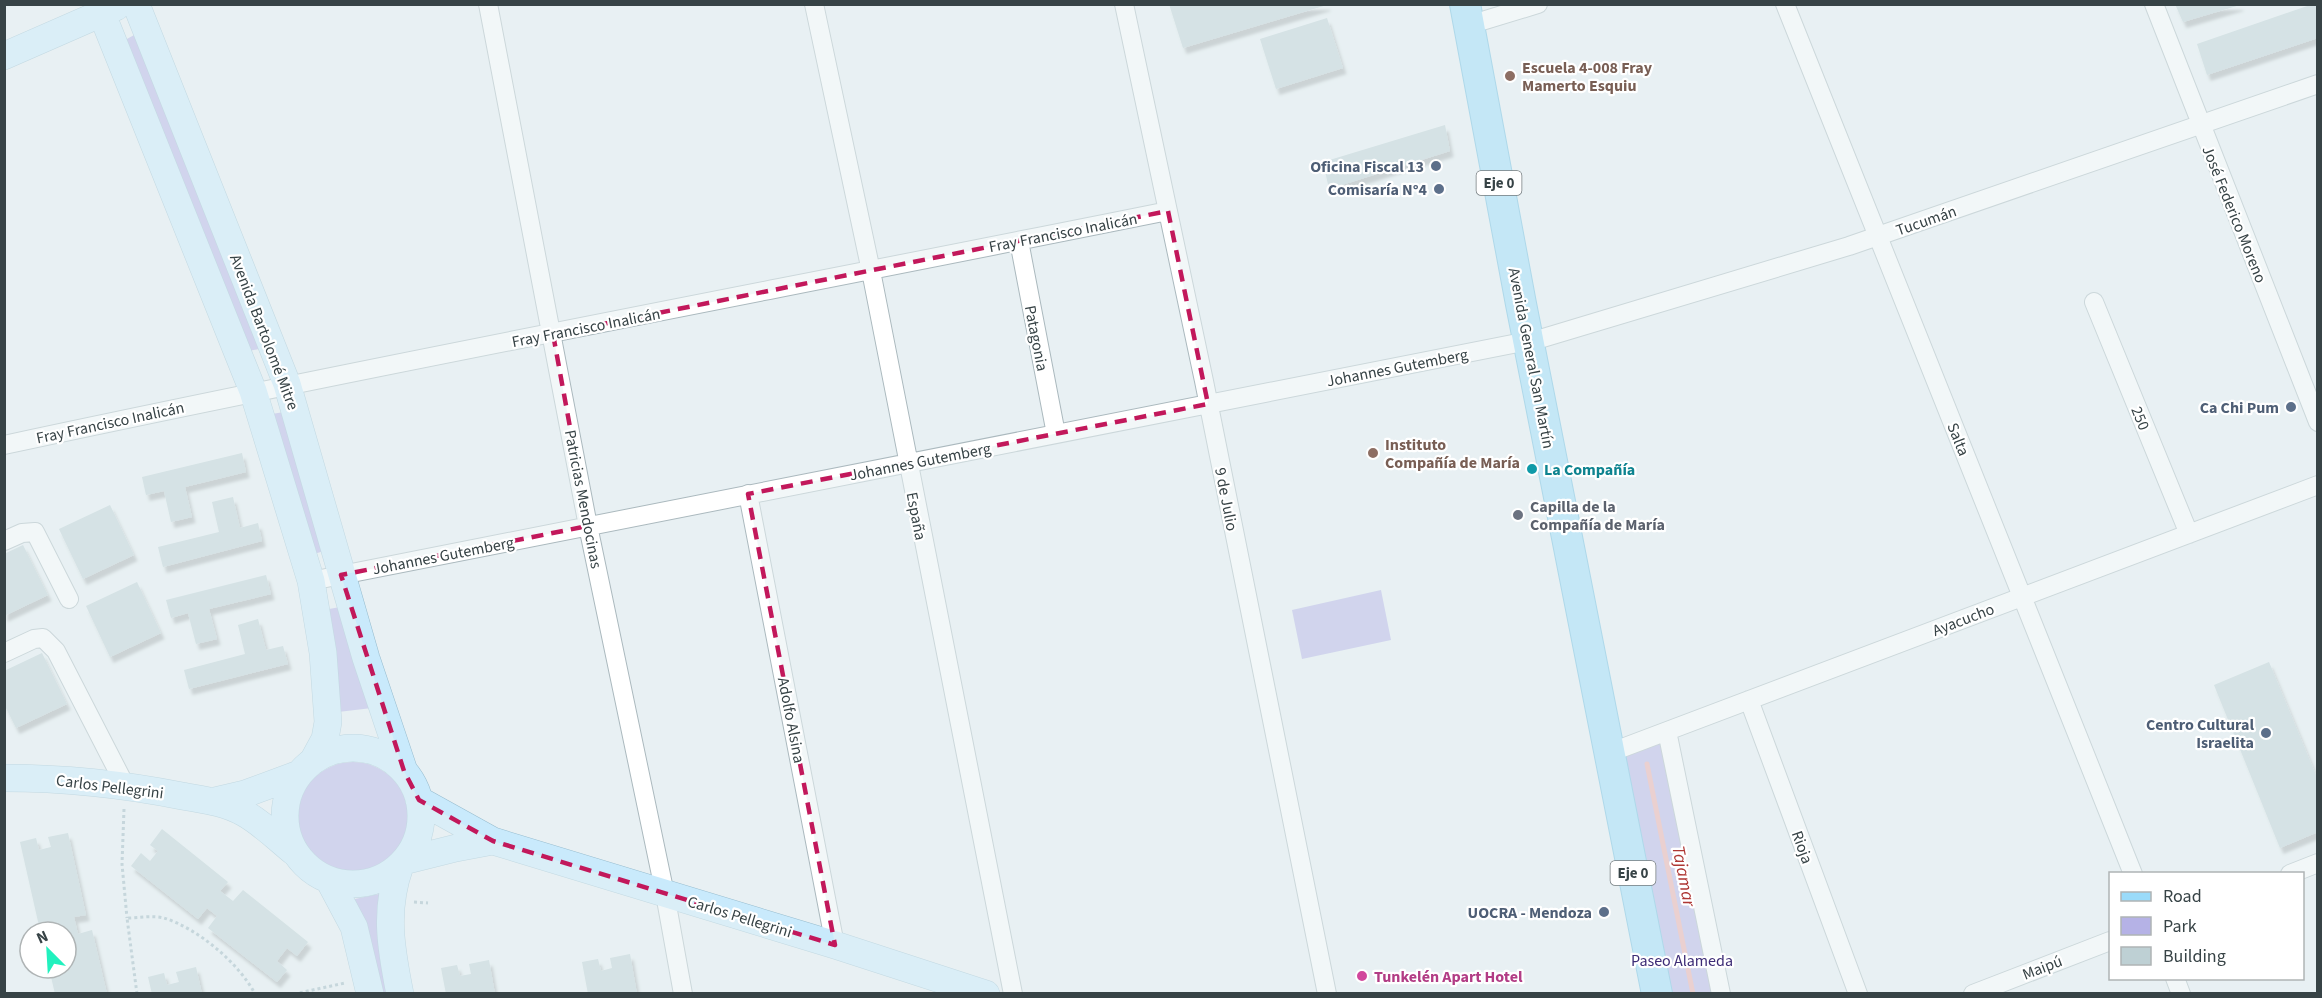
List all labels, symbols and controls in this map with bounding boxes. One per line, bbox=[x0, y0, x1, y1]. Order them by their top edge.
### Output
place label: Escuela 4-008 Fray Mamerto Esquiu bbox=[1522, 57, 1653, 97]
marker: Escuela 4-008 Fray Mamerto Esquiu bbox=[1503, 69, 1517, 83]
street label: José Federico Moreno bbox=[2197, 143, 2272, 286]
place label: Oficina Fiscal 13 bbox=[1310, 156, 1424, 178]
marker: Oficina Fiscal 13 bbox=[1429, 159, 1443, 173]
road number: Eje 0 bbox=[1476, 171, 1522, 195]
place label: Comisaría N°4 bbox=[1328, 179, 1428, 201]
marker: Comisaría N°4 bbox=[1432, 182, 1446, 196]
street label: Tucumán bbox=[1893, 200, 1960, 242]
street label: Fray Francisco Inalicán bbox=[987, 208, 1139, 258]
street label: Avenida Bartolomé Mitre bbox=[224, 251, 304, 413]
street label: Avenida General San Martín bbox=[1503, 266, 1559, 450]
street label: Fray Francisco Inalicán bbox=[510, 303, 662, 353]
street label: Patagonia bbox=[1019, 303, 1053, 373]
street label: Johannes Gutemberg bbox=[1325, 343, 1470, 392]
street label: Fray Francisco Inalicán bbox=[34, 397, 186, 449]
place label: Ca Chi Pum bbox=[2200, 397, 2279, 419]
marker: Ca Chi Pum bbox=[2284, 400, 2298, 414]
street label: 250 bbox=[2125, 403, 2155, 434]
street label: Salta bbox=[1942, 420, 1975, 459]
street label: Patricias Mendocinas bbox=[559, 428, 607, 571]
place label: Instituto Compañía de María bbox=[1385, 434, 1520, 474]
street label: Johannes Gutemberg bbox=[848, 437, 993, 486]
marker: Instituto Compañía de María bbox=[1366, 446, 1380, 460]
place label: La Compañía bbox=[1544, 459, 1635, 481]
marker: La Compañía bbox=[1525, 462, 1539, 476]
street label: 9 de Julio bbox=[1209, 466, 1243, 533]
street label: España bbox=[901, 490, 931, 542]
place label: Capilla de la Compañía de María bbox=[1530, 496, 1665, 536]
marker: Capilla de la Compañía de María bbox=[1511, 508, 1525, 522]
street label: Johannes Gutemberg bbox=[371, 531, 516, 580]
street label: Ayacucho bbox=[1929, 598, 1997, 642]
street label: Adolfo Alsina bbox=[772, 675, 810, 765]
place label: Centro Cultural Israelita bbox=[2146, 714, 2254, 754]
marker: Centro Cultural Israelita bbox=[2259, 726, 2273, 740]
street label: Carlos Pellegrini bbox=[55, 769, 165, 805]
street label: Rioja bbox=[1786, 828, 1818, 867]
water label: Tajamar bbox=[1665, 843, 1702, 910]
road number: Eje 0 bbox=[1610, 861, 1656, 885]
legend bbox=[2109, 872, 2304, 980]
text: Road bbox=[2163, 884, 2202, 909]
street label: Carlos Pellegrini bbox=[685, 891, 795, 943]
place label: UOCRA - Mendoza bbox=[1468, 902, 1592, 924]
marker: UOCRA - Mendoza bbox=[1597, 905, 1611, 919]
text: Park bbox=[2163, 914, 2197, 939]
north arrow bbox=[18, 920, 78, 980]
text: N bbox=[33, 925, 52, 949]
text: Building bbox=[2163, 944, 2226, 969]
park label: Paseo Alameda bbox=[1631, 950, 1733, 972]
street label: Maipú bbox=[2019, 950, 2066, 986]
place label: Tunkelén Apart Hotel bbox=[1374, 966, 1523, 988]
marker: Tunkelén Apart Hotel bbox=[1355, 969, 1369, 983]

